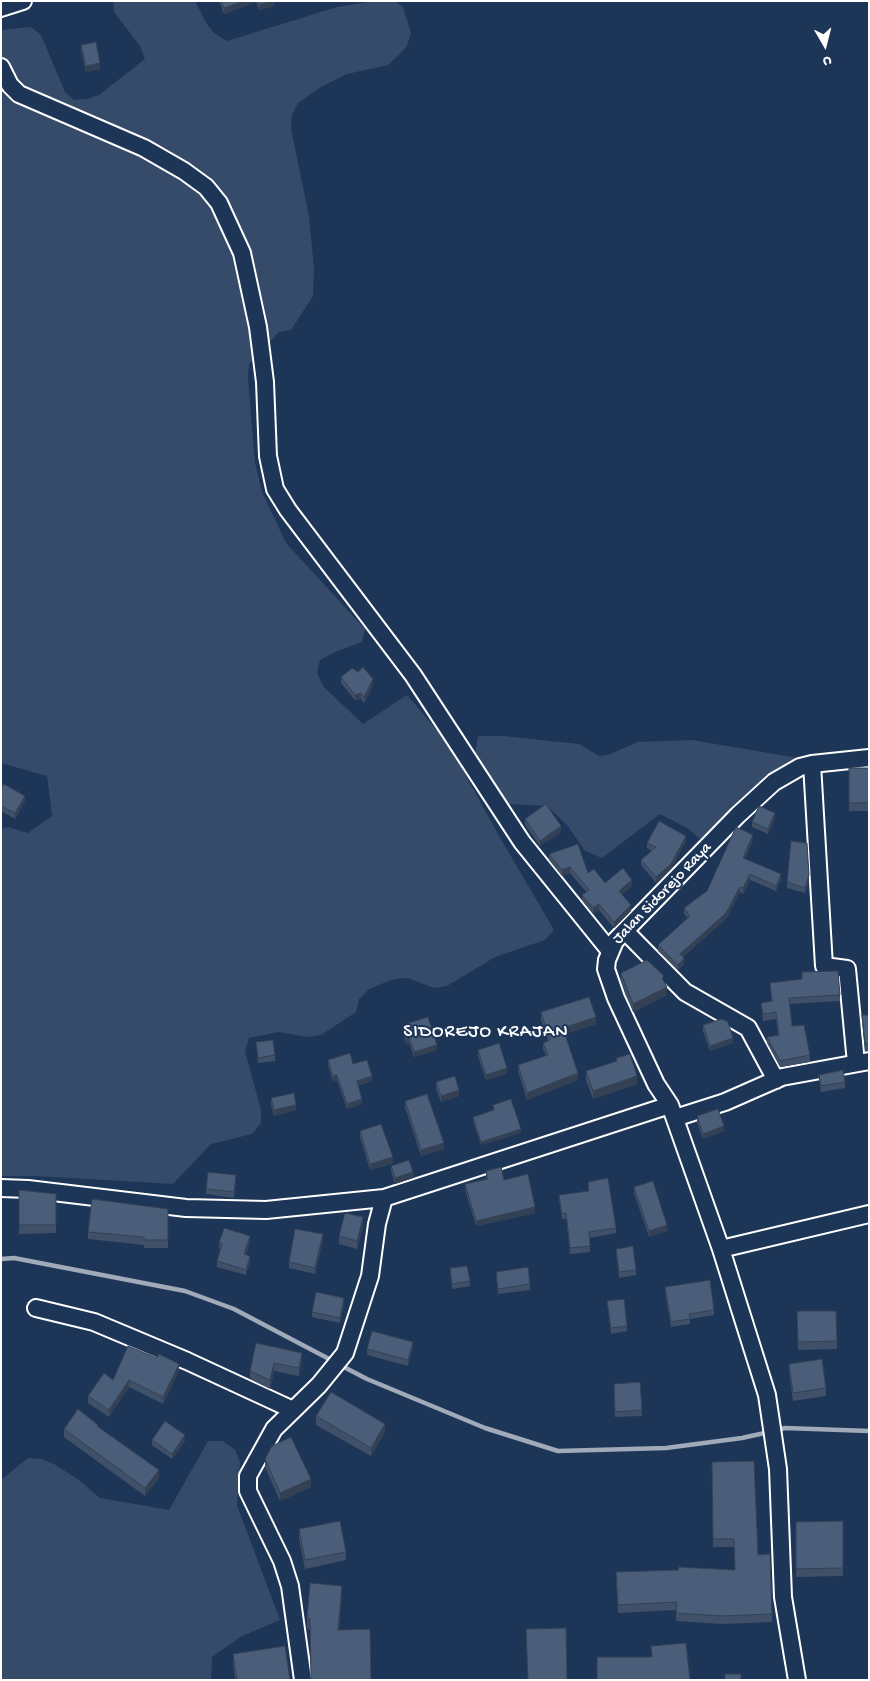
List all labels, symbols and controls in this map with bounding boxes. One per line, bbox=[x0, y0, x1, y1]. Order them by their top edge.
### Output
north arrow bbox=[800, 20, 850, 70]
text: U bbox=[822, 51, 832, 69]
street label: Jalan Sidorejo Raya bbox=[609, 839, 717, 949]
district label: SIDOREJO KRAJAN bbox=[401, 1022, 571, 1044]

